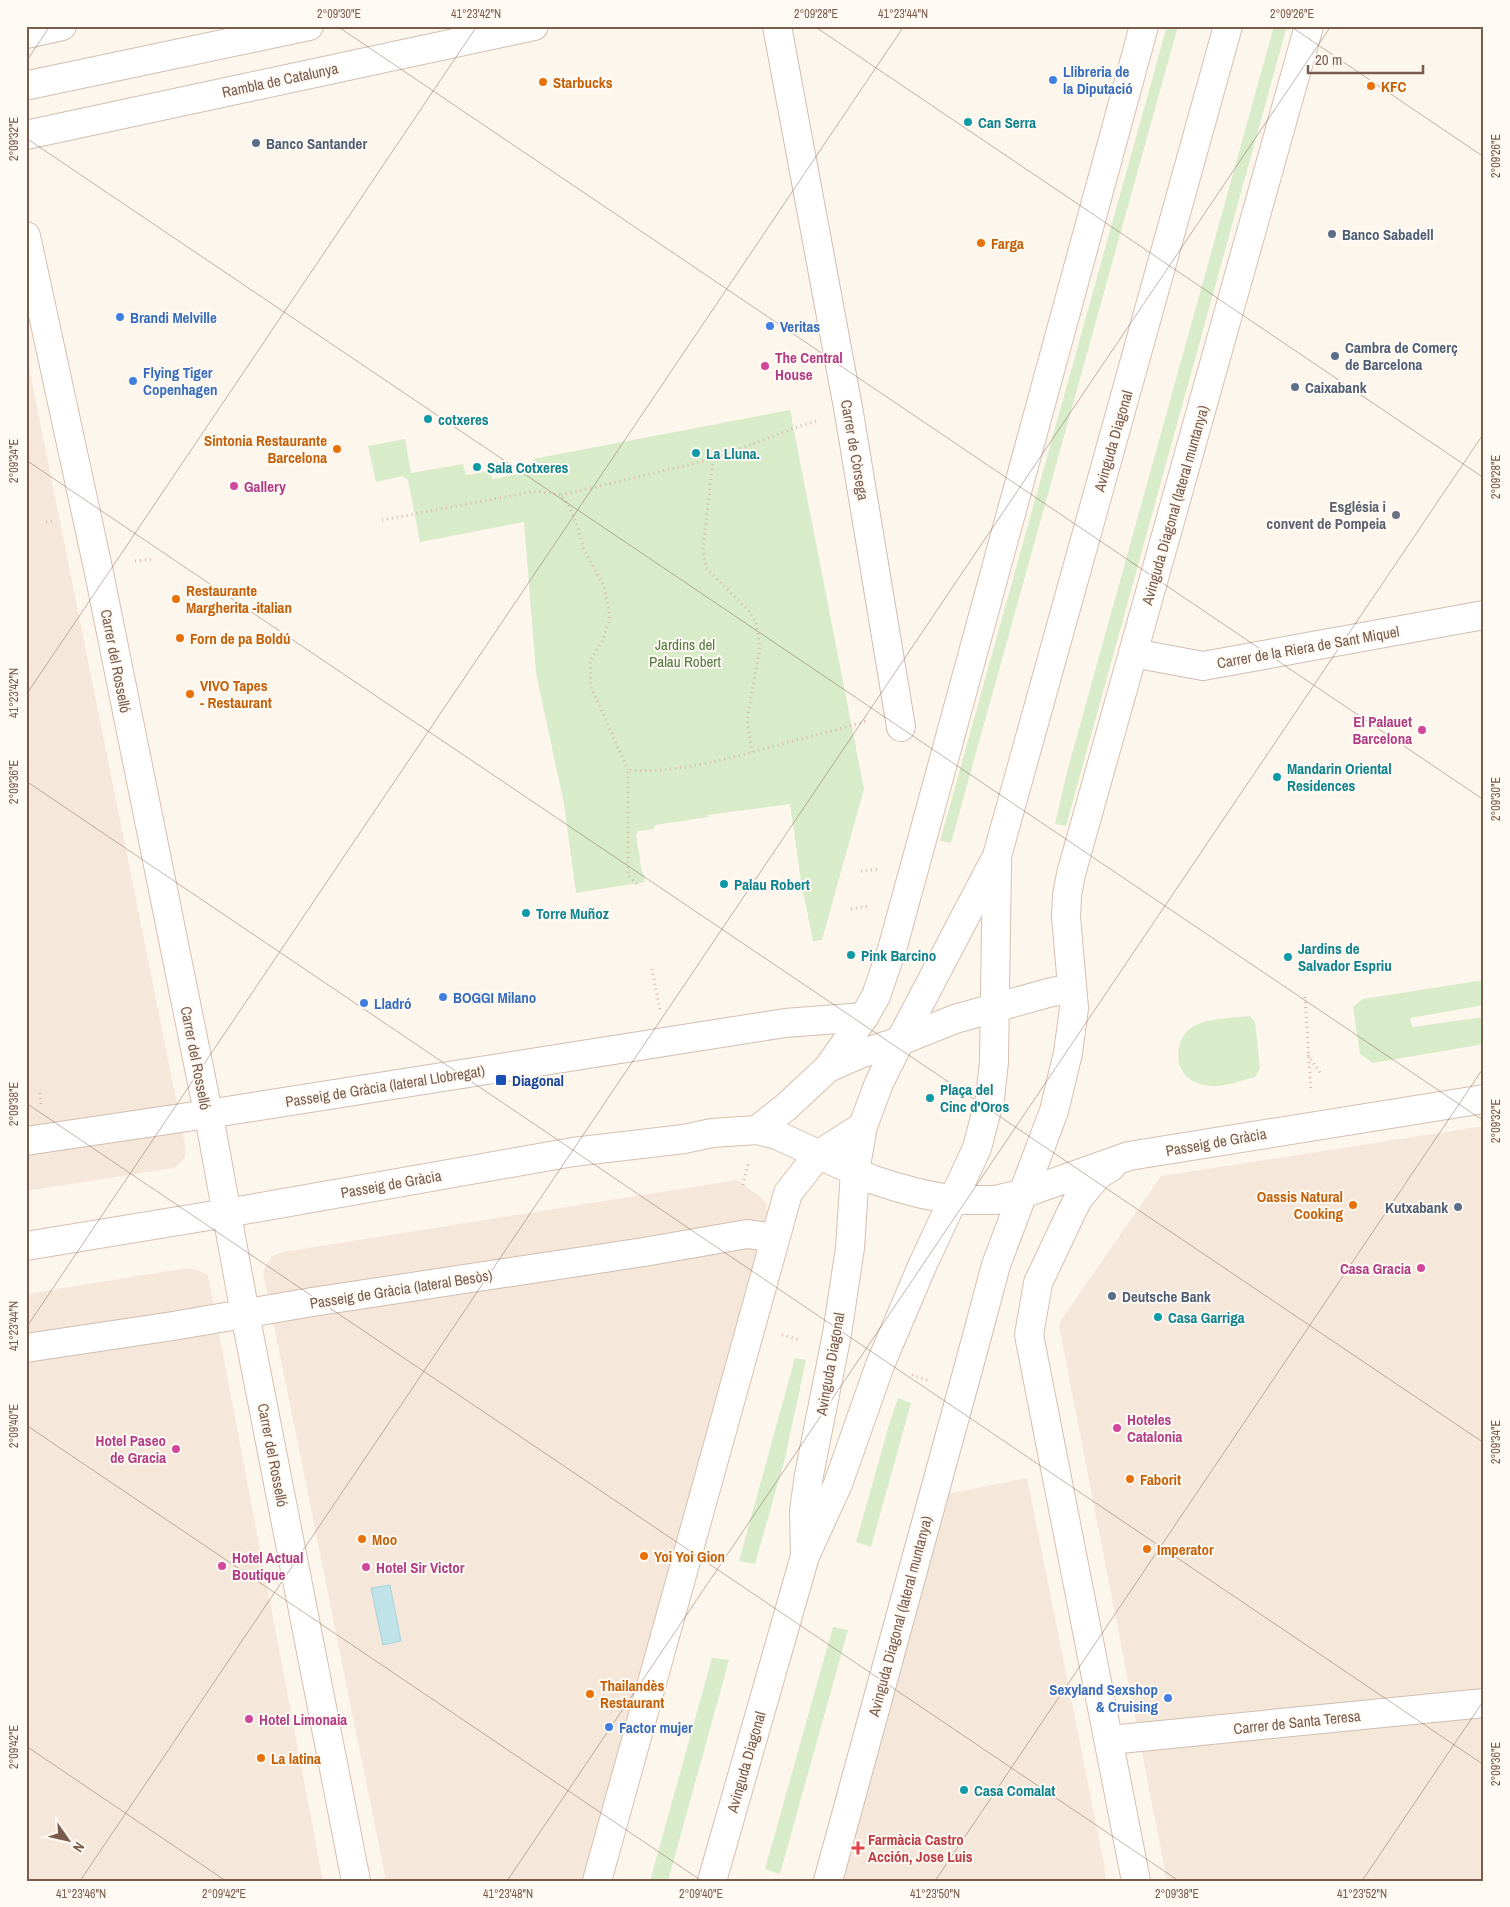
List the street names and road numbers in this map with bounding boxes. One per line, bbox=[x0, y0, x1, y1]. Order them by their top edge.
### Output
street label: Rambla de Catalunya bbox=[220, 57, 340, 103]
street label: Avinguda Diagonal bbox=[1088, 388, 1137, 495]
street label: Carrer de Còrsega bbox=[836, 398, 874, 502]
street label: Avinguda Diagonal (lateral muntanya) bbox=[1136, 403, 1214, 608]
street label: Carrer del Rosselló bbox=[96, 607, 136, 715]
street label: Carrer de la Riera de Sant Miquel bbox=[1215, 621, 1401, 673]
street label: Carrer del Rosselló bbox=[176, 1004, 216, 1112]
street label: Passeig de Gràcia (lateral Llobregat) bbox=[284, 1060, 486, 1112]
street label: Passeig de Gràcia bbox=[1164, 1123, 1268, 1161]
street label: Passeig de Gràcia bbox=[339, 1165, 443, 1203]
street label: Passeig de Gràcia (lateral Besòs) bbox=[308, 1264, 494, 1314]
street label: Avinguda Diagonal bbox=[810, 1311, 849, 1418]
street label: Carrer del Rosselló bbox=[253, 1401, 293, 1509]
street label: Avinguda Diagonal (lateral muntanya) bbox=[863, 1513, 937, 1720]
street label: Carrer de Santa Teresa bbox=[1232, 1705, 1362, 1739]
street label: Avinguda Diagonal bbox=[721, 1709, 770, 1816]

